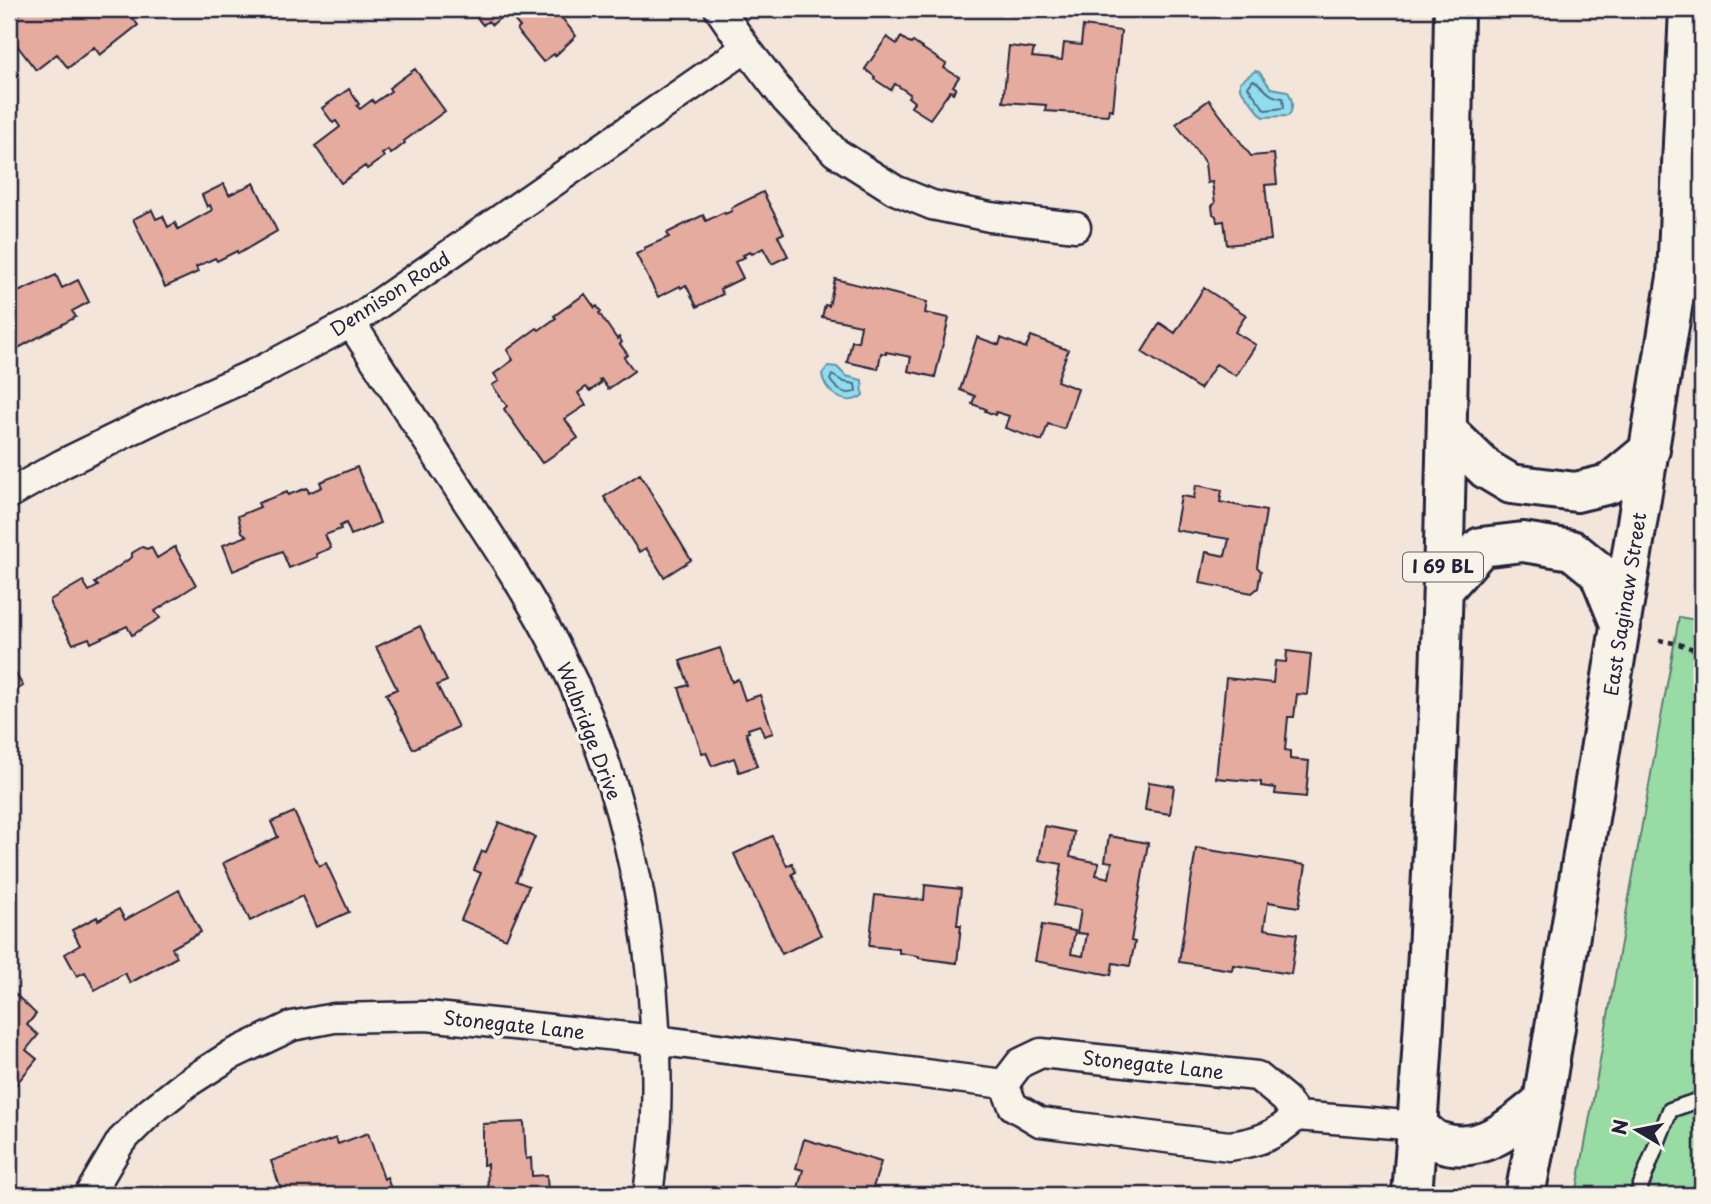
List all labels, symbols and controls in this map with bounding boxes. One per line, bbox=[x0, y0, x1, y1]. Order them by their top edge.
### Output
street label: Dennison Road bbox=[324, 244, 455, 343]
street label: East Saginaw Street bbox=[1596, 510, 1652, 698]
road number: I 69 BL bbox=[1403, 552, 1483, 582]
street label: Walbridge Drive bbox=[551, 658, 629, 804]
street label: Stonegate Lane bbox=[442, 1003, 586, 1045]
street label: Stonegate Lane bbox=[1081, 1043, 1225, 1085]
north arrow bbox=[1602, 1096, 1672, 1166]
text: N bbox=[1604, 1117, 1634, 1137]

